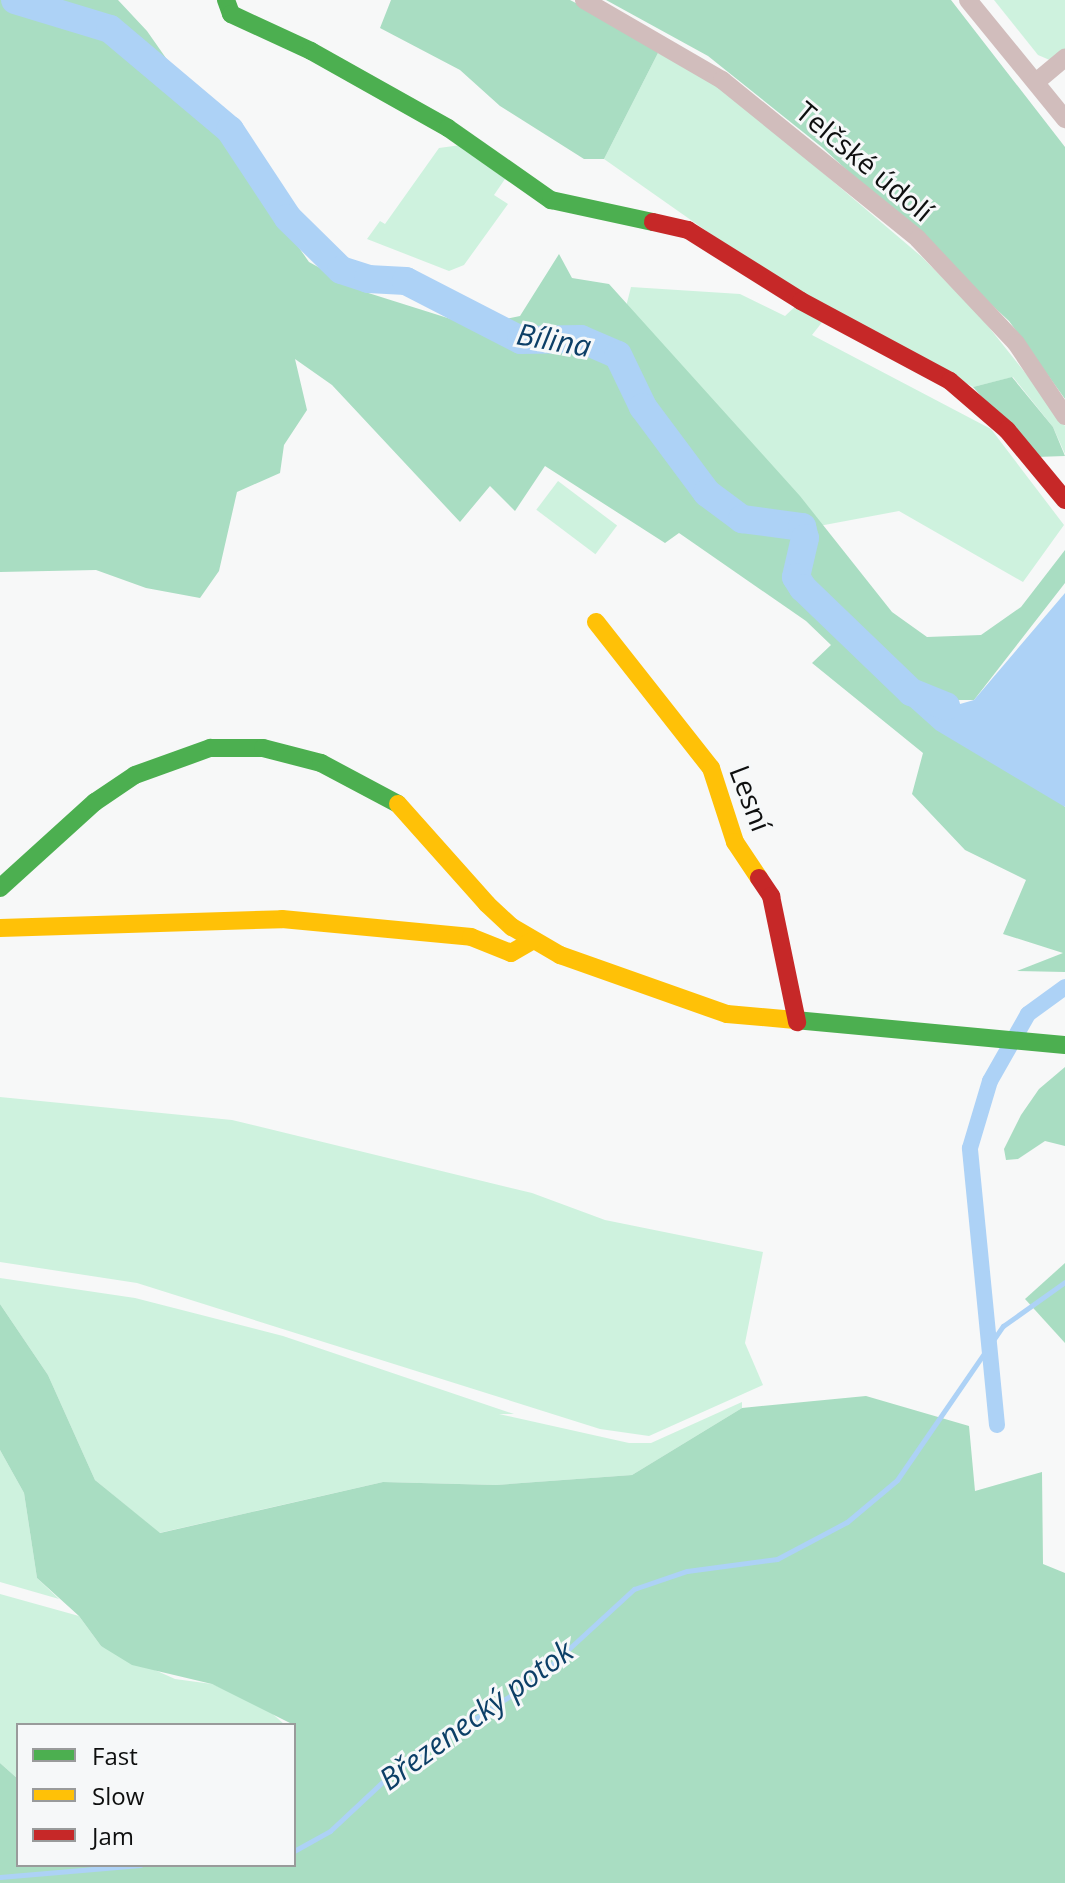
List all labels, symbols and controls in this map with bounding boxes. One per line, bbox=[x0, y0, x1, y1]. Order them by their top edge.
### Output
street label: Telčské údolí bbox=[790, 94, 940, 228]
water label: Bílina bbox=[514, 316, 594, 364]
street label: Lesní bbox=[723, 760, 779, 836]
water label: Březenecký potok bbox=[372, 1633, 580, 1797]
legend bbox=[16, 1723, 296, 1867]
text: Fast bbox=[92, 1739, 138, 1772]
text: Slow bbox=[92, 1779, 144, 1812]
text: Jam bbox=[92, 1819, 134, 1852]

